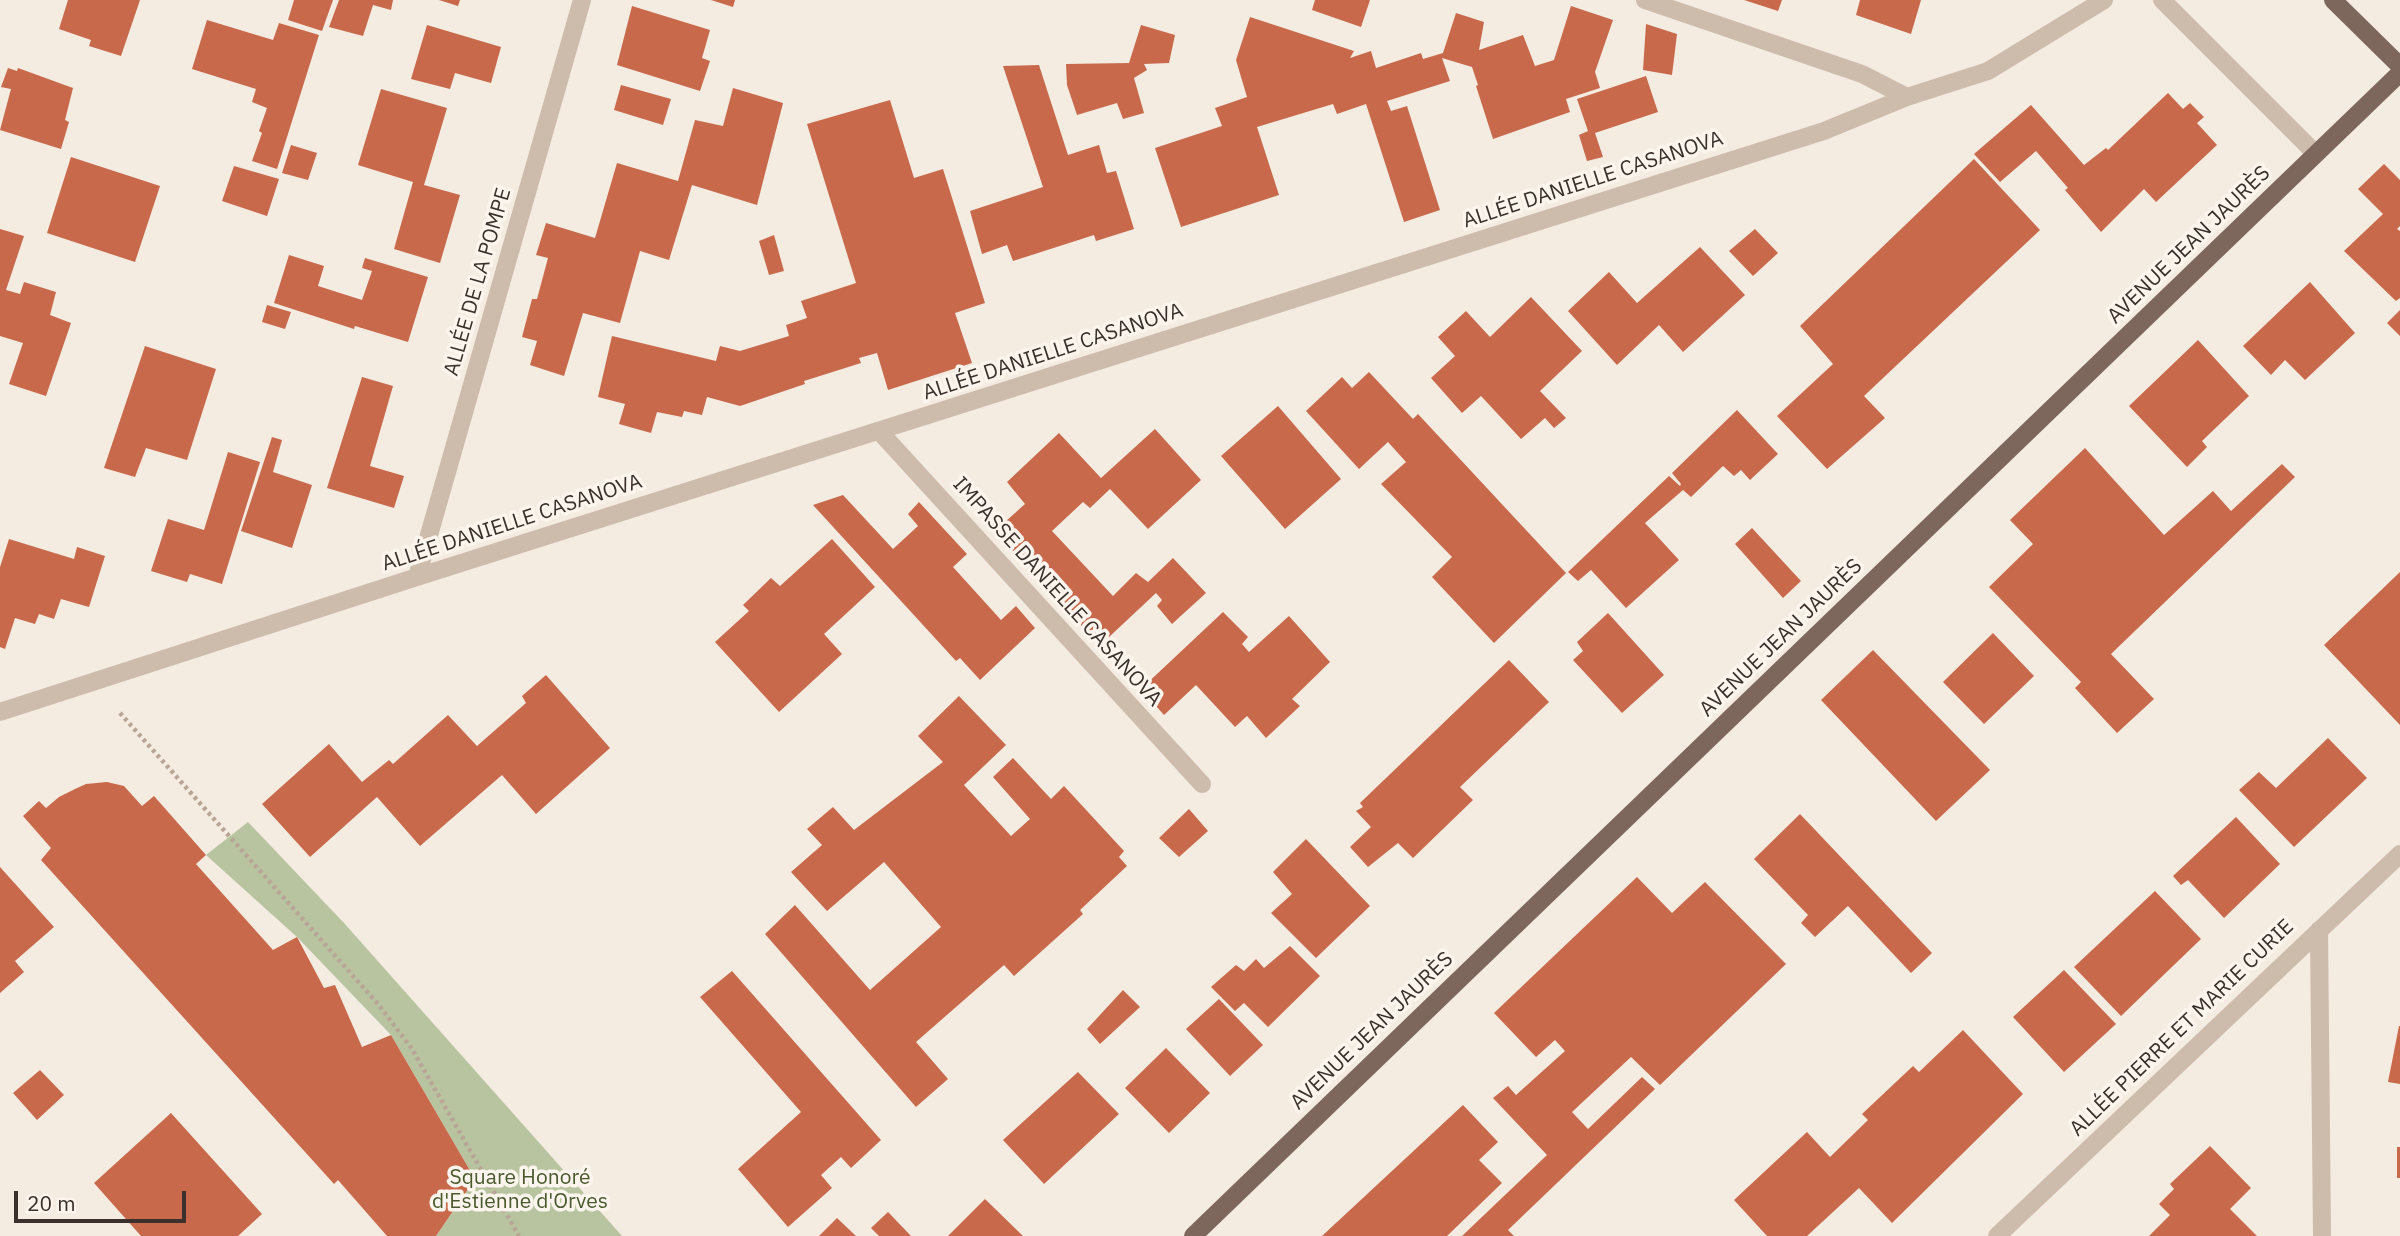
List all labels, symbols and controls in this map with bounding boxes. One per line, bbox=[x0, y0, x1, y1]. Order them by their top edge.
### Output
street label: ALLÉE DANIELLE CASANOVA bbox=[1460, 126, 1726, 234]
street label: AVENUE JEAN JAURÈS bbox=[2103, 161, 2275, 329]
street label: ALLÉE DE LA POMPE bbox=[439, 185, 517, 379]
street label: ALLÉE DANIELLE CASANOVA bbox=[920, 298, 1186, 406]
street label: ALLÉE DANIELLE CASANOVA bbox=[379, 469, 645, 577]
street label: IMPASSE DANIELLE CASANOVA bbox=[947, 472, 1167, 712]
street label: AVENUE JEAN JAURÈS bbox=[1695, 554, 1867, 722]
street label: ALLÉE PIERRE ET MARIE CURIE bbox=[2065, 914, 2299, 1142]
street label: AVENUE JEAN JAURÈS bbox=[1286, 947, 1458, 1115]
park label: Square Honoré d'Estienne d'Orves bbox=[432, 1165, 608, 1215]
scale bar bbox=[18, 1176, 189, 1220]
text: 20 m bbox=[27, 1189, 76, 1217]

